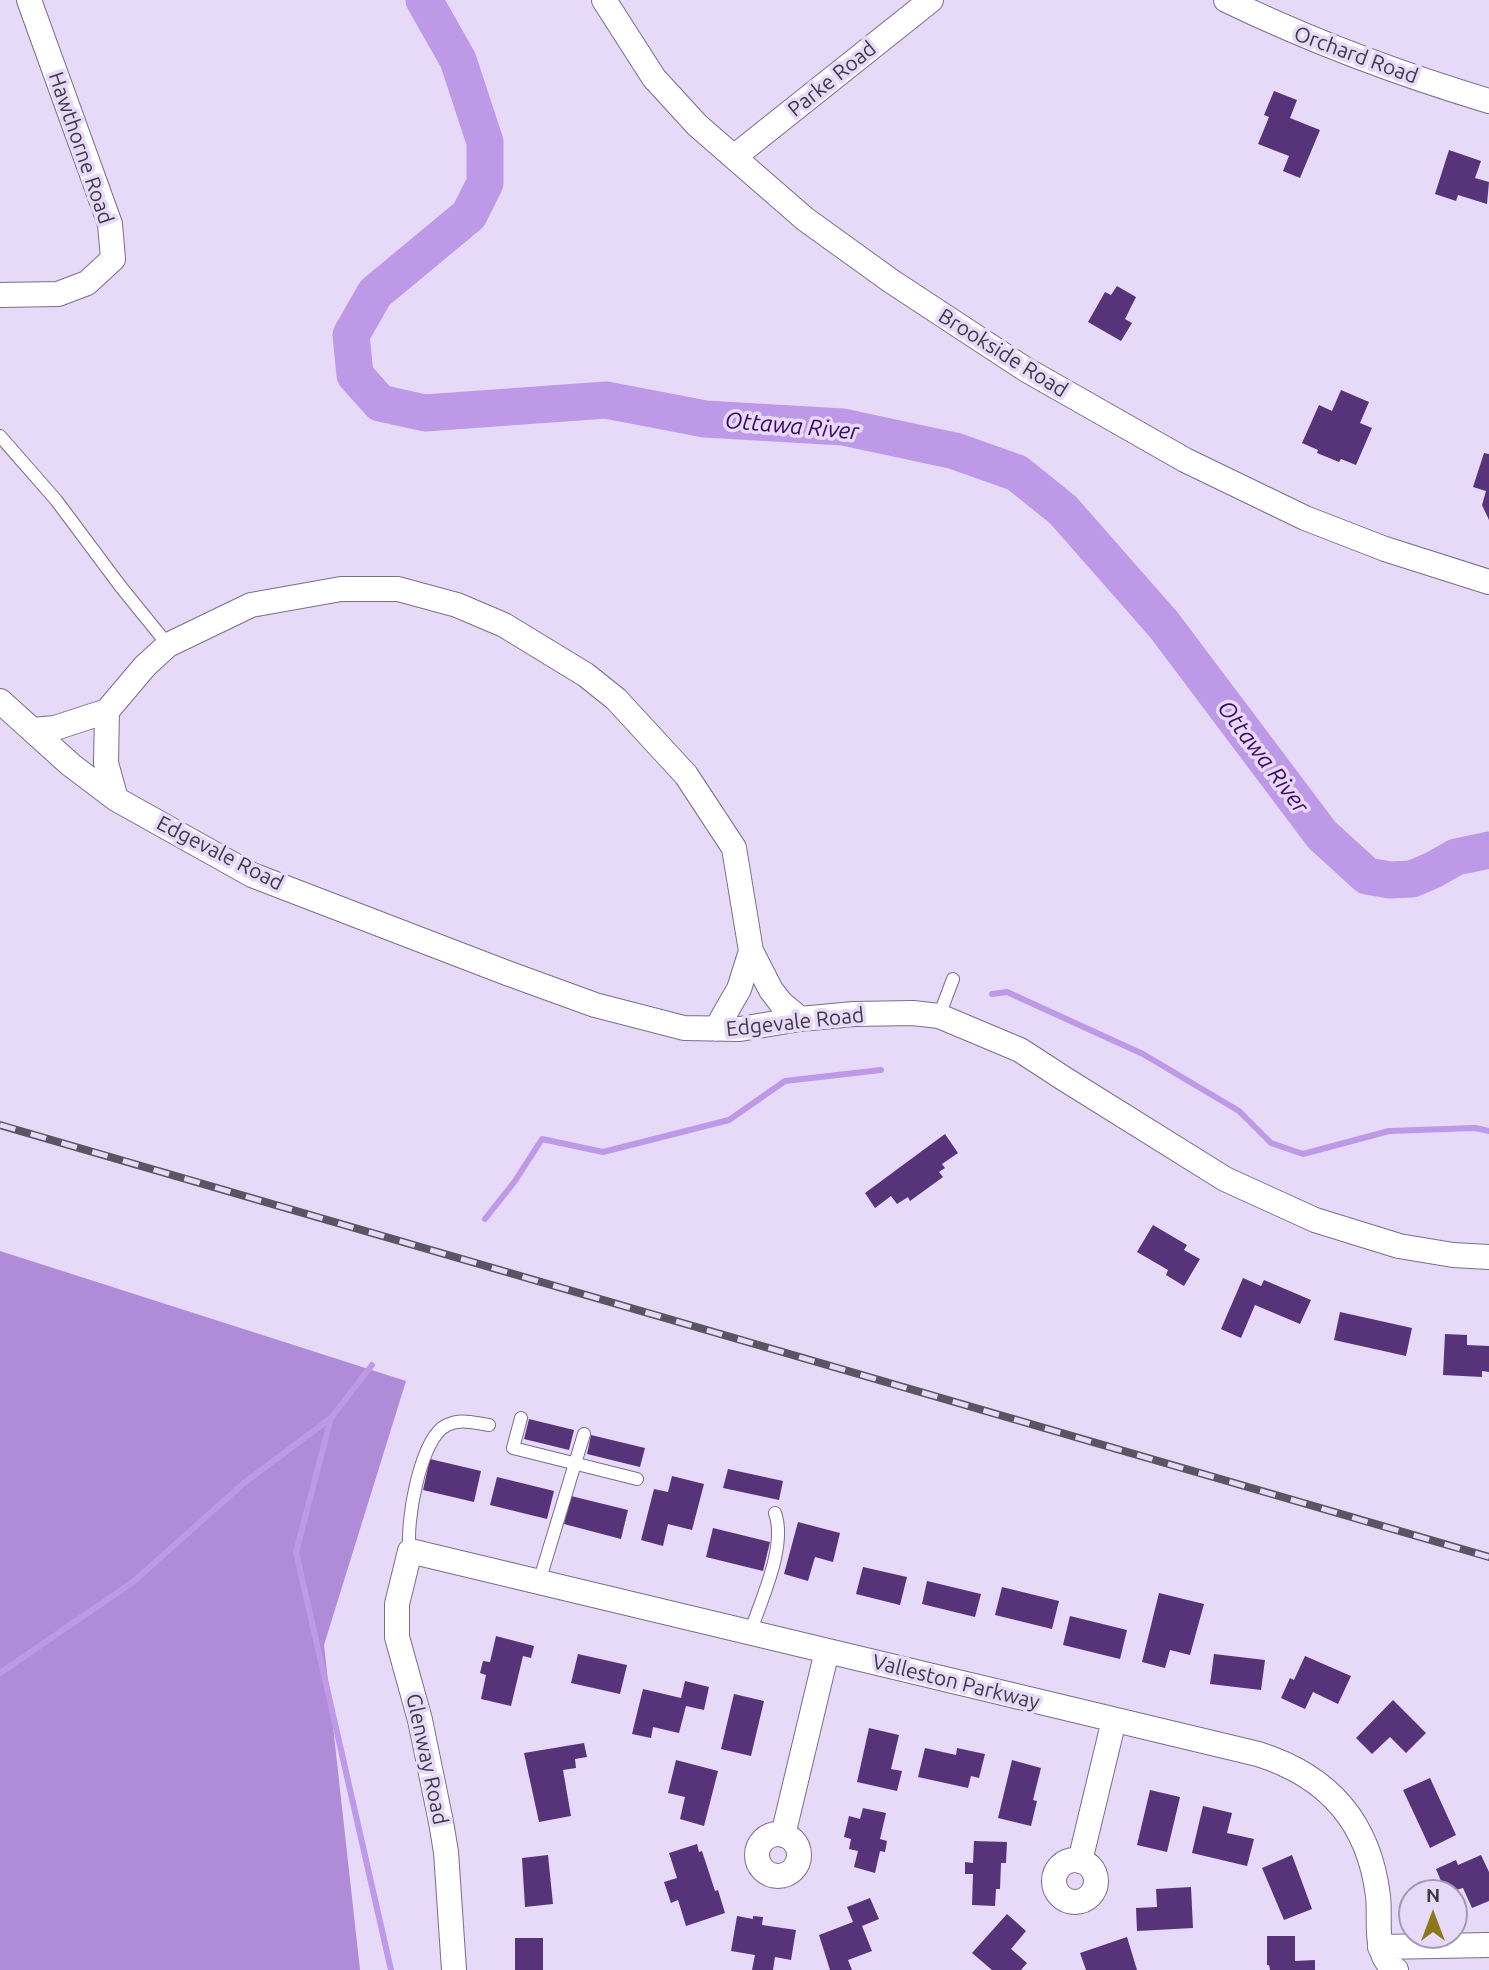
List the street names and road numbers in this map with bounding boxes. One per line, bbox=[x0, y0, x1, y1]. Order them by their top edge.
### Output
street label: Orchard Road bbox=[1291, 21, 1421, 89]
street label: Parke Road bbox=[783, 36, 881, 122]
street label: Hawthorne Road bbox=[43, 69, 119, 227]
street label: Brookside Road bbox=[934, 303, 1072, 403]
street label: Edgevale Road bbox=[152, 810, 288, 896]
street label: Edgevale Road bbox=[725, 1002, 865, 1042]
street label: Valleston Parkway bbox=[870, 1649, 1042, 1715]
street label: Glenway Road bbox=[401, 1691, 453, 1827]

